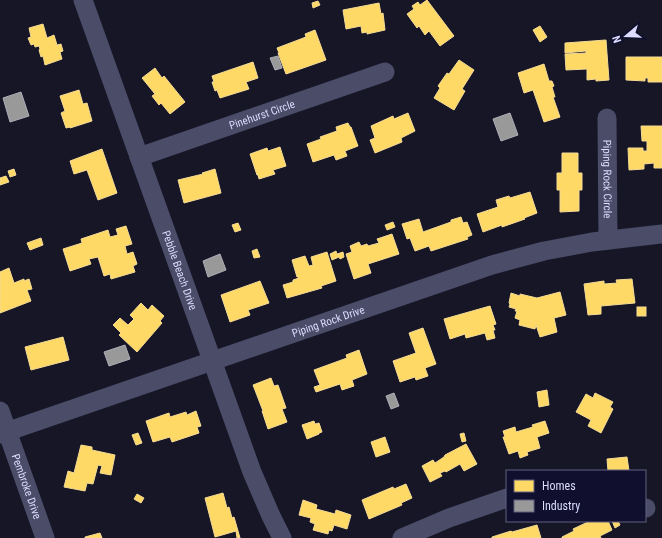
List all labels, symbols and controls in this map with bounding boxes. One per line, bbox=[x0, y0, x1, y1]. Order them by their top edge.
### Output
north arrow bbox=[606, 16, 646, 56]
text: N bbox=[610, 34, 624, 44]
street label: Pinehurst Circle bbox=[227, 98, 297, 132]
street label: Piping Rock Circle bbox=[600, 140, 614, 218]
street label: Pebble Beach Drive bbox=[159, 229, 199, 312]
street label: Piping Rock Drive bbox=[290, 303, 366, 340]
street label: Pembroke Drive bbox=[9, 452, 44, 521]
legend bbox=[506, 470, 646, 522]
text: Homes bbox=[542, 479, 576, 493]
text: Industry bbox=[542, 499, 580, 513]

